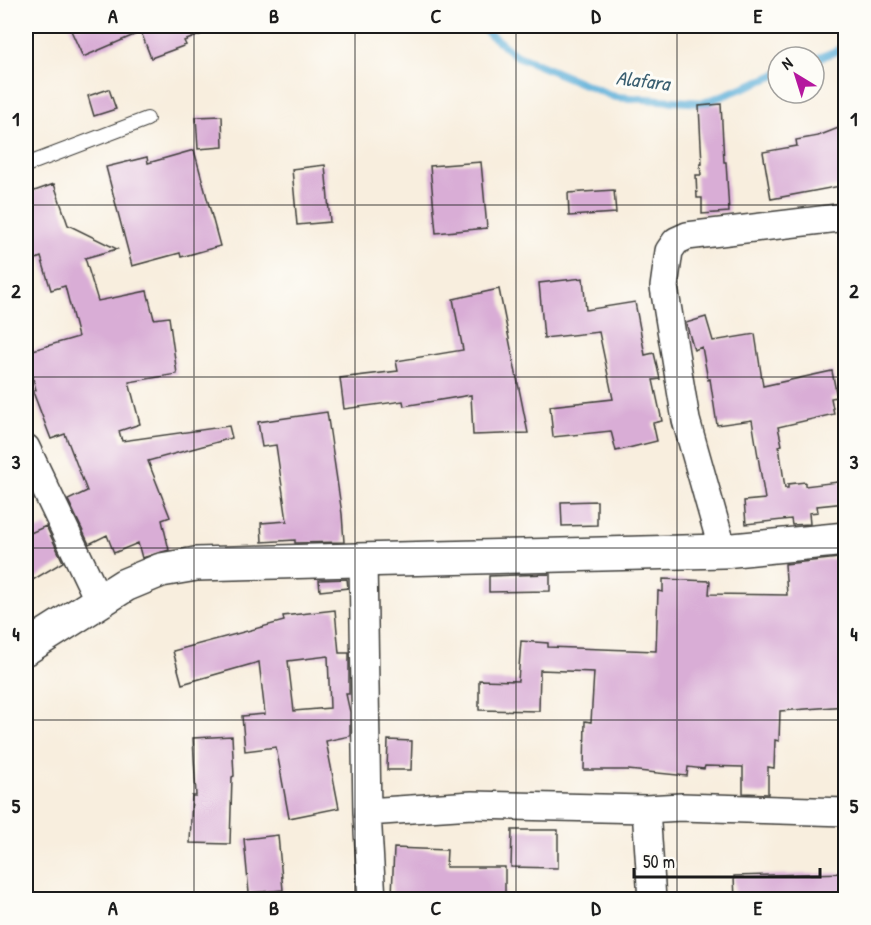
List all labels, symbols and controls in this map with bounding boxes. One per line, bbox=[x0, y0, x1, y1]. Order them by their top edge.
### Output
text: A bbox=[108, 2, 118, 29]
text: B bbox=[269, 2, 279, 29]
text: C bbox=[431, 2, 442, 29]
text: D bbox=[591, 2, 601, 29]
text: E bbox=[754, 2, 763, 29]
north arrow bbox=[766, 45, 826, 105]
text: N bbox=[777, 52, 797, 74]
water label: Alafara bbox=[615, 63, 673, 97]
text: 1 bbox=[12, 105, 20, 132]
text: 1 bbox=[850, 105, 858, 132]
text: 2 bbox=[11, 277, 21, 304]
text: 2 bbox=[849, 277, 859, 304]
text: 3 bbox=[12, 448, 21, 475]
text: 3 bbox=[850, 448, 859, 475]
text: 4 bbox=[12, 620, 20, 647]
text: 4 bbox=[850, 620, 858, 647]
text: 5 bbox=[12, 792, 21, 819]
text: 5 bbox=[850, 792, 859, 819]
scale bar bbox=[634, 841, 820, 879]
text: 50 m bbox=[643, 849, 675, 874]
text: A bbox=[108, 894, 118, 921]
text: B bbox=[269, 894, 279, 921]
text: C bbox=[431, 894, 442, 921]
text: D bbox=[591, 894, 601, 921]
text: E bbox=[754, 894, 763, 921]

